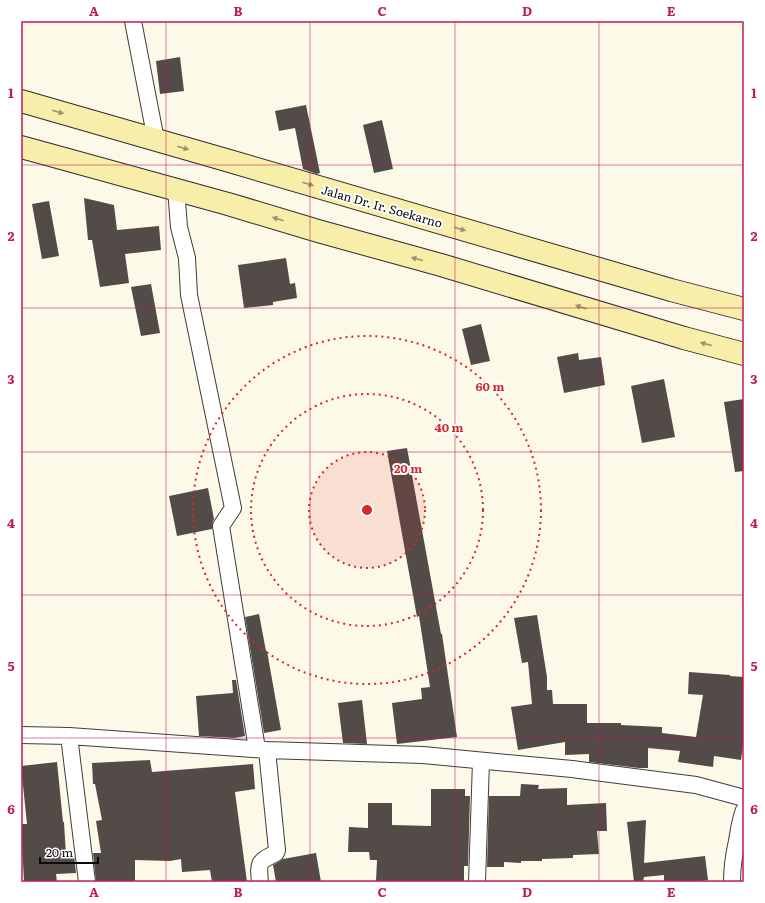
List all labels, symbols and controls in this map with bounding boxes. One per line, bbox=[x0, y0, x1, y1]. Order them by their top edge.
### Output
text: A bbox=[89, 1, 99, 20]
text: B bbox=[234, 1, 243, 20]
text: C bbox=[377, 1, 387, 20]
text: D bbox=[522, 1, 532, 20]
text: E bbox=[667, 1, 676, 20]
text: 1 bbox=[8, 83, 14, 102]
text: 1 bbox=[751, 83, 757, 102]
one-way arrow bbox=[53, 109, 65, 115]
one-way arrow bbox=[178, 145, 190, 151]
street label: Jalan Dr. Ir. Soekarno bbox=[319, 180, 445, 232]
one-way arrow bbox=[302, 181, 314, 187]
one-way arrow bbox=[272, 216, 284, 222]
text: 2 bbox=[8, 226, 15, 245]
one-way arrow bbox=[454, 226, 466, 232]
text: 2 bbox=[751, 226, 758, 245]
one-way arrow bbox=[410, 255, 423, 261]
one-way arrow bbox=[575, 304, 587, 310]
one-way arrow bbox=[700, 341, 712, 347]
text: 3 bbox=[7, 369, 15, 388]
text: 3 bbox=[750, 369, 758, 388]
text: 60 m bbox=[476, 377, 504, 395]
text: 40 m bbox=[435, 418, 464, 436]
text: 20 m bbox=[394, 459, 422, 477]
centre of rings bbox=[360, 503, 374, 517]
text: 4 bbox=[7, 513, 15, 532]
text: 4 bbox=[750, 513, 758, 532]
text: 5 bbox=[7, 656, 15, 675]
text: 5 bbox=[750, 656, 758, 675]
text: 6 bbox=[7, 799, 15, 818]
text: 6 bbox=[750, 799, 758, 818]
scale bar bbox=[40, 839, 98, 865]
text: 20 m bbox=[46, 843, 73, 861]
text: A bbox=[89, 882, 99, 901]
text: B bbox=[234, 882, 243, 901]
text: C bbox=[377, 882, 387, 901]
text: D bbox=[522, 882, 532, 901]
text: E bbox=[667, 882, 676, 901]

